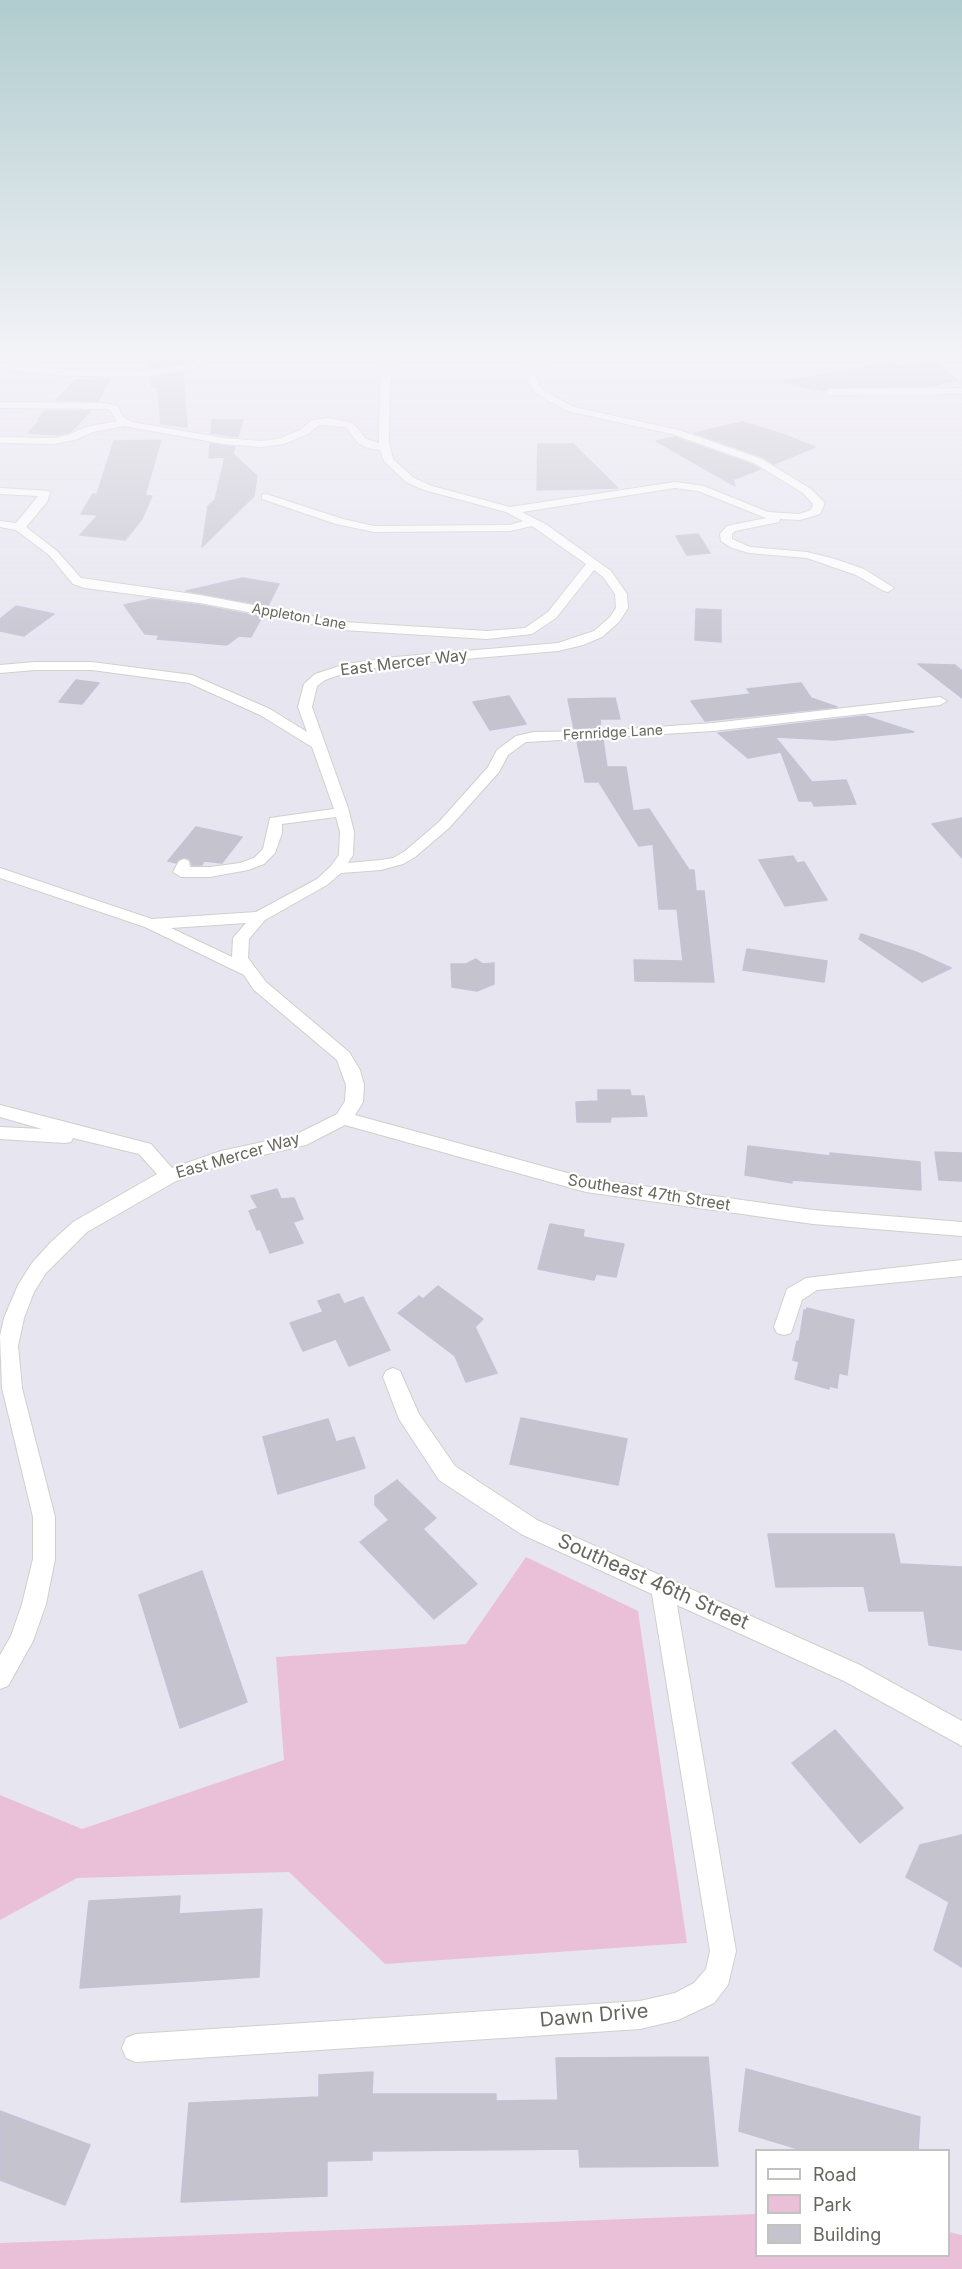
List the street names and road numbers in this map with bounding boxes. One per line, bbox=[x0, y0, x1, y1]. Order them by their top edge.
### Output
street label: Appleton Lane bbox=[250, 600, 348, 634]
street label: East Mercer Way bbox=[339, 646, 469, 680]
street label: Fernridge Lane bbox=[563, 722, 663, 744]
street label: East Mercer Way bbox=[174, 1129, 302, 1183]
street label: Southeast 47th Street bbox=[566, 1171, 732, 1215]
street label: Southeast 46th Street bbox=[554, 1529, 752, 1635]
street label: Dawn Drive bbox=[539, 1999, 649, 2033]

